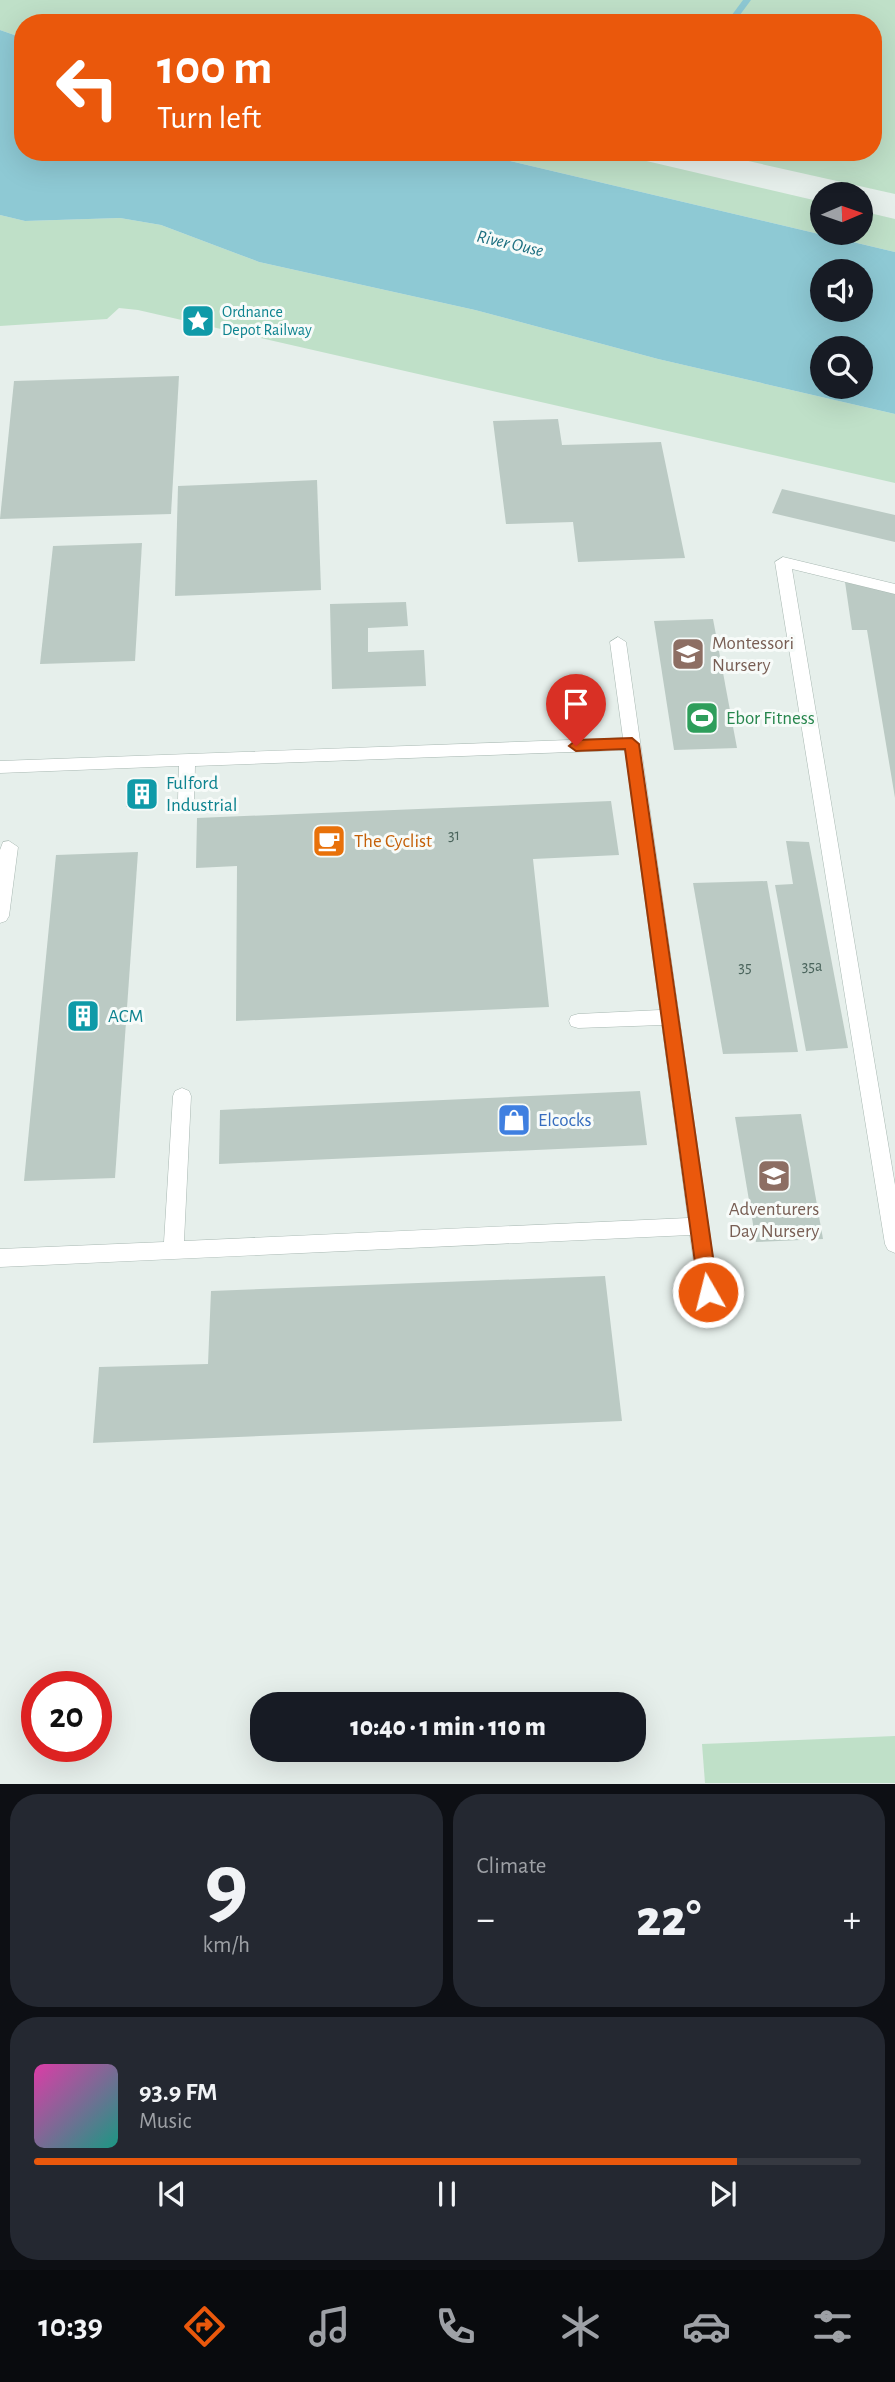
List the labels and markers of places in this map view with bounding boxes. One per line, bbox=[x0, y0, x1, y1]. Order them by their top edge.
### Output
place icon: Ordnance Depot Railway bbox=[179, 302, 217, 340]
place label: Ordnance Depot Railway bbox=[222, 304, 312, 339]
place label: Montessori Nursery bbox=[712, 634, 794, 675]
school or university icon: Montessori Nursery bbox=[669, 635, 707, 673]
pin bbox=[546, 674, 606, 746]
sports icon: Ebor Fitness bbox=[683, 699, 721, 737]
place label: Ebor Fitness bbox=[726, 709, 815, 728]
place label: Fulford Industrial bbox=[166, 774, 238, 815]
building icon: Fulford Industrial bbox=[123, 775, 161, 813]
cafe icon: The Cyclist bbox=[310, 822, 348, 860]
place label: The Cyclist bbox=[354, 832, 432, 851]
building icon: ACM bbox=[64, 997, 102, 1035]
place label: ACM bbox=[108, 1007, 144, 1026]
shop icon: Elcocks bbox=[495, 1101, 533, 1139]
place label: Elcocks bbox=[538, 1111, 592, 1130]
school or university icon: Adventurers Day Nursery bbox=[755, 1157, 793, 1195]
place label: Adventurers Day Nursery bbox=[729, 1200, 819, 1241]

